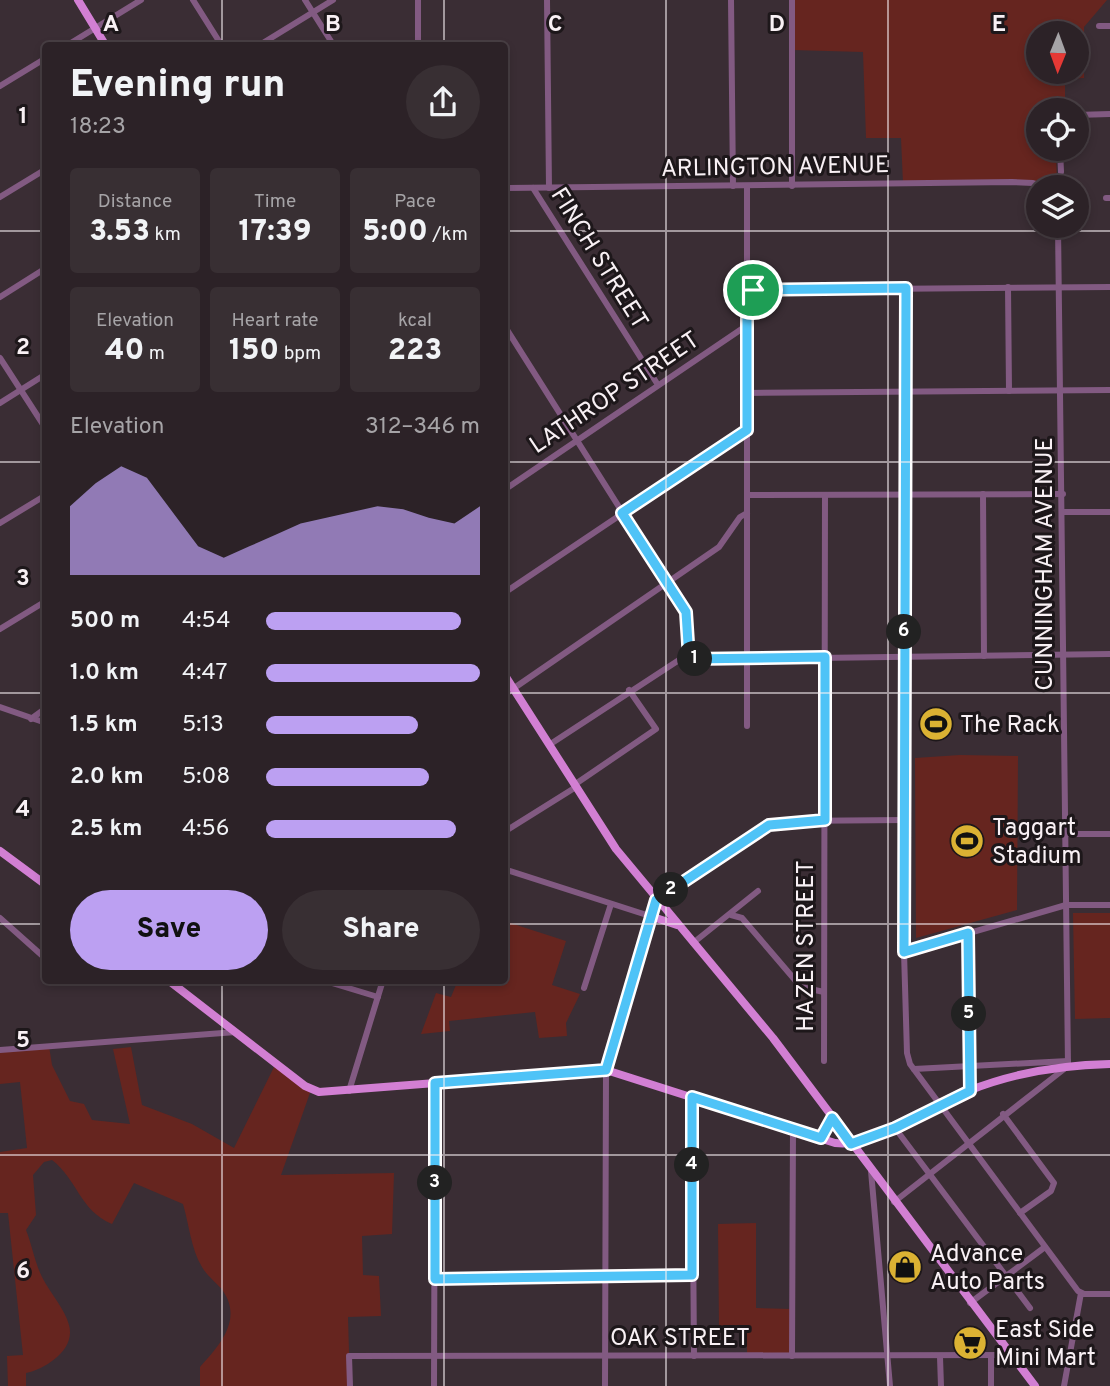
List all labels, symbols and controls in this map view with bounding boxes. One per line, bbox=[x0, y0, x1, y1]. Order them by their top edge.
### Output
text: A bbox=[103, 11, 119, 40]
text: B bbox=[325, 11, 341, 40]
text: C bbox=[548, 11, 562, 40]
text: D bbox=[769, 11, 785, 40]
text: E bbox=[992, 11, 1006, 40]
north arrow bbox=[1026, 21, 1088, 84]
map controls bbox=[1026, 21, 1089, 238]
text: Evening run bbox=[70, 62, 285, 111]
button: share bbox=[406, 65, 480, 139]
button: locate bbox=[1026, 98, 1089, 161]
text: 1 bbox=[18, 103, 28, 132]
text: 18:23 bbox=[70, 113, 126, 142]
street label: ARLINGTON AVENUE bbox=[661, 151, 890, 185]
button: layers bbox=[1026, 175, 1089, 238]
street label: FINCH STREET bbox=[543, 183, 654, 335]
text: Distance bbox=[98, 190, 172, 214]
text: Time bbox=[254, 190, 296, 214]
text: Pace bbox=[394, 190, 436, 214]
text: 3.53 bbox=[89, 214, 150, 251]
text: 17:39 bbox=[238, 214, 312, 251]
text: 5:00 bbox=[362, 214, 428, 251]
text: km bbox=[150, 223, 181, 247]
text: /km bbox=[428, 223, 468, 247]
pin bbox=[723, 260, 783, 320]
icon: arrive bbox=[734, 271, 772, 309]
text: Elevation bbox=[96, 309, 174, 333]
text: Heart rate bbox=[232, 309, 318, 333]
text: kcal bbox=[398, 309, 432, 333]
street label: LATHROP STREET bbox=[524, 326, 706, 462]
text: 40 bbox=[105, 333, 144, 370]
text: 150 bbox=[229, 333, 279, 370]
text: 223 bbox=[388, 333, 442, 370]
text: 2 bbox=[16, 334, 30, 363]
text: m bbox=[144, 342, 165, 366]
text: bpm bbox=[279, 342, 321, 366]
text: Elevation bbox=[70, 413, 165, 442]
text: 312–346 m bbox=[365, 413, 480, 442]
street label: CUNNINGHAM AVENUE bbox=[1031, 437, 1061, 691]
text: 3 bbox=[16, 565, 30, 594]
text: 500 m bbox=[70, 607, 140, 636]
text: 4:54 bbox=[182, 607, 230, 636]
pin: 6 bbox=[886, 614, 922, 650]
text: 6 bbox=[898, 619, 909, 643]
pin: 1 bbox=[678, 642, 712, 676]
text: 1 bbox=[691, 646, 698, 670]
text: 1.0 km bbox=[70, 659, 139, 688]
text: 4:47 bbox=[182, 659, 228, 688]
sports icon: The Rack bbox=[917, 705, 955, 743]
text: 1.5 km bbox=[70, 711, 138, 740]
text: 5:13 bbox=[182, 711, 224, 740]
place label: The Rack bbox=[960, 711, 1060, 741]
text: 2.0 km bbox=[70, 763, 144, 792]
text: 5:08 bbox=[182, 763, 230, 792]
text: 4 bbox=[16, 796, 30, 825]
place label: Taggart Stadium bbox=[992, 814, 1082, 872]
text: 2.5 km bbox=[70, 815, 143, 844]
text: 4:56 bbox=[182, 815, 229, 844]
sports icon: Taggart Stadium bbox=[948, 822, 986, 860]
street label: HAZEN STREET bbox=[792, 860, 822, 1032]
pin: 2 bbox=[654, 872, 688, 908]
text: 2 bbox=[665, 877, 676, 901]
button: Save bbox=[70, 890, 268, 970]
button: Share bbox=[282, 890, 480, 970]
pin: 5 bbox=[951, 996, 986, 1032]
text: 5 bbox=[963, 1001, 974, 1025]
text: 5 bbox=[16, 1027, 30, 1056]
pin: 4 bbox=[674, 1148, 710, 1182]
text: 4 bbox=[685, 1152, 698, 1176]
pin: 3 bbox=[418, 1166, 452, 1200]
text: 3 bbox=[429, 1170, 440, 1194]
place label: Advance Auto Parts bbox=[930, 1240, 1045, 1298]
shop icon: Advance Auto Parts bbox=[886, 1248, 924, 1286]
text: 6 bbox=[16, 1258, 30, 1287]
place label: East Side Mini Mart bbox=[995, 1316, 1096, 1374]
street label: OAK STREET bbox=[610, 1324, 750, 1354]
supermarket icon: East Side Mini Mart bbox=[951, 1324, 989, 1362]

